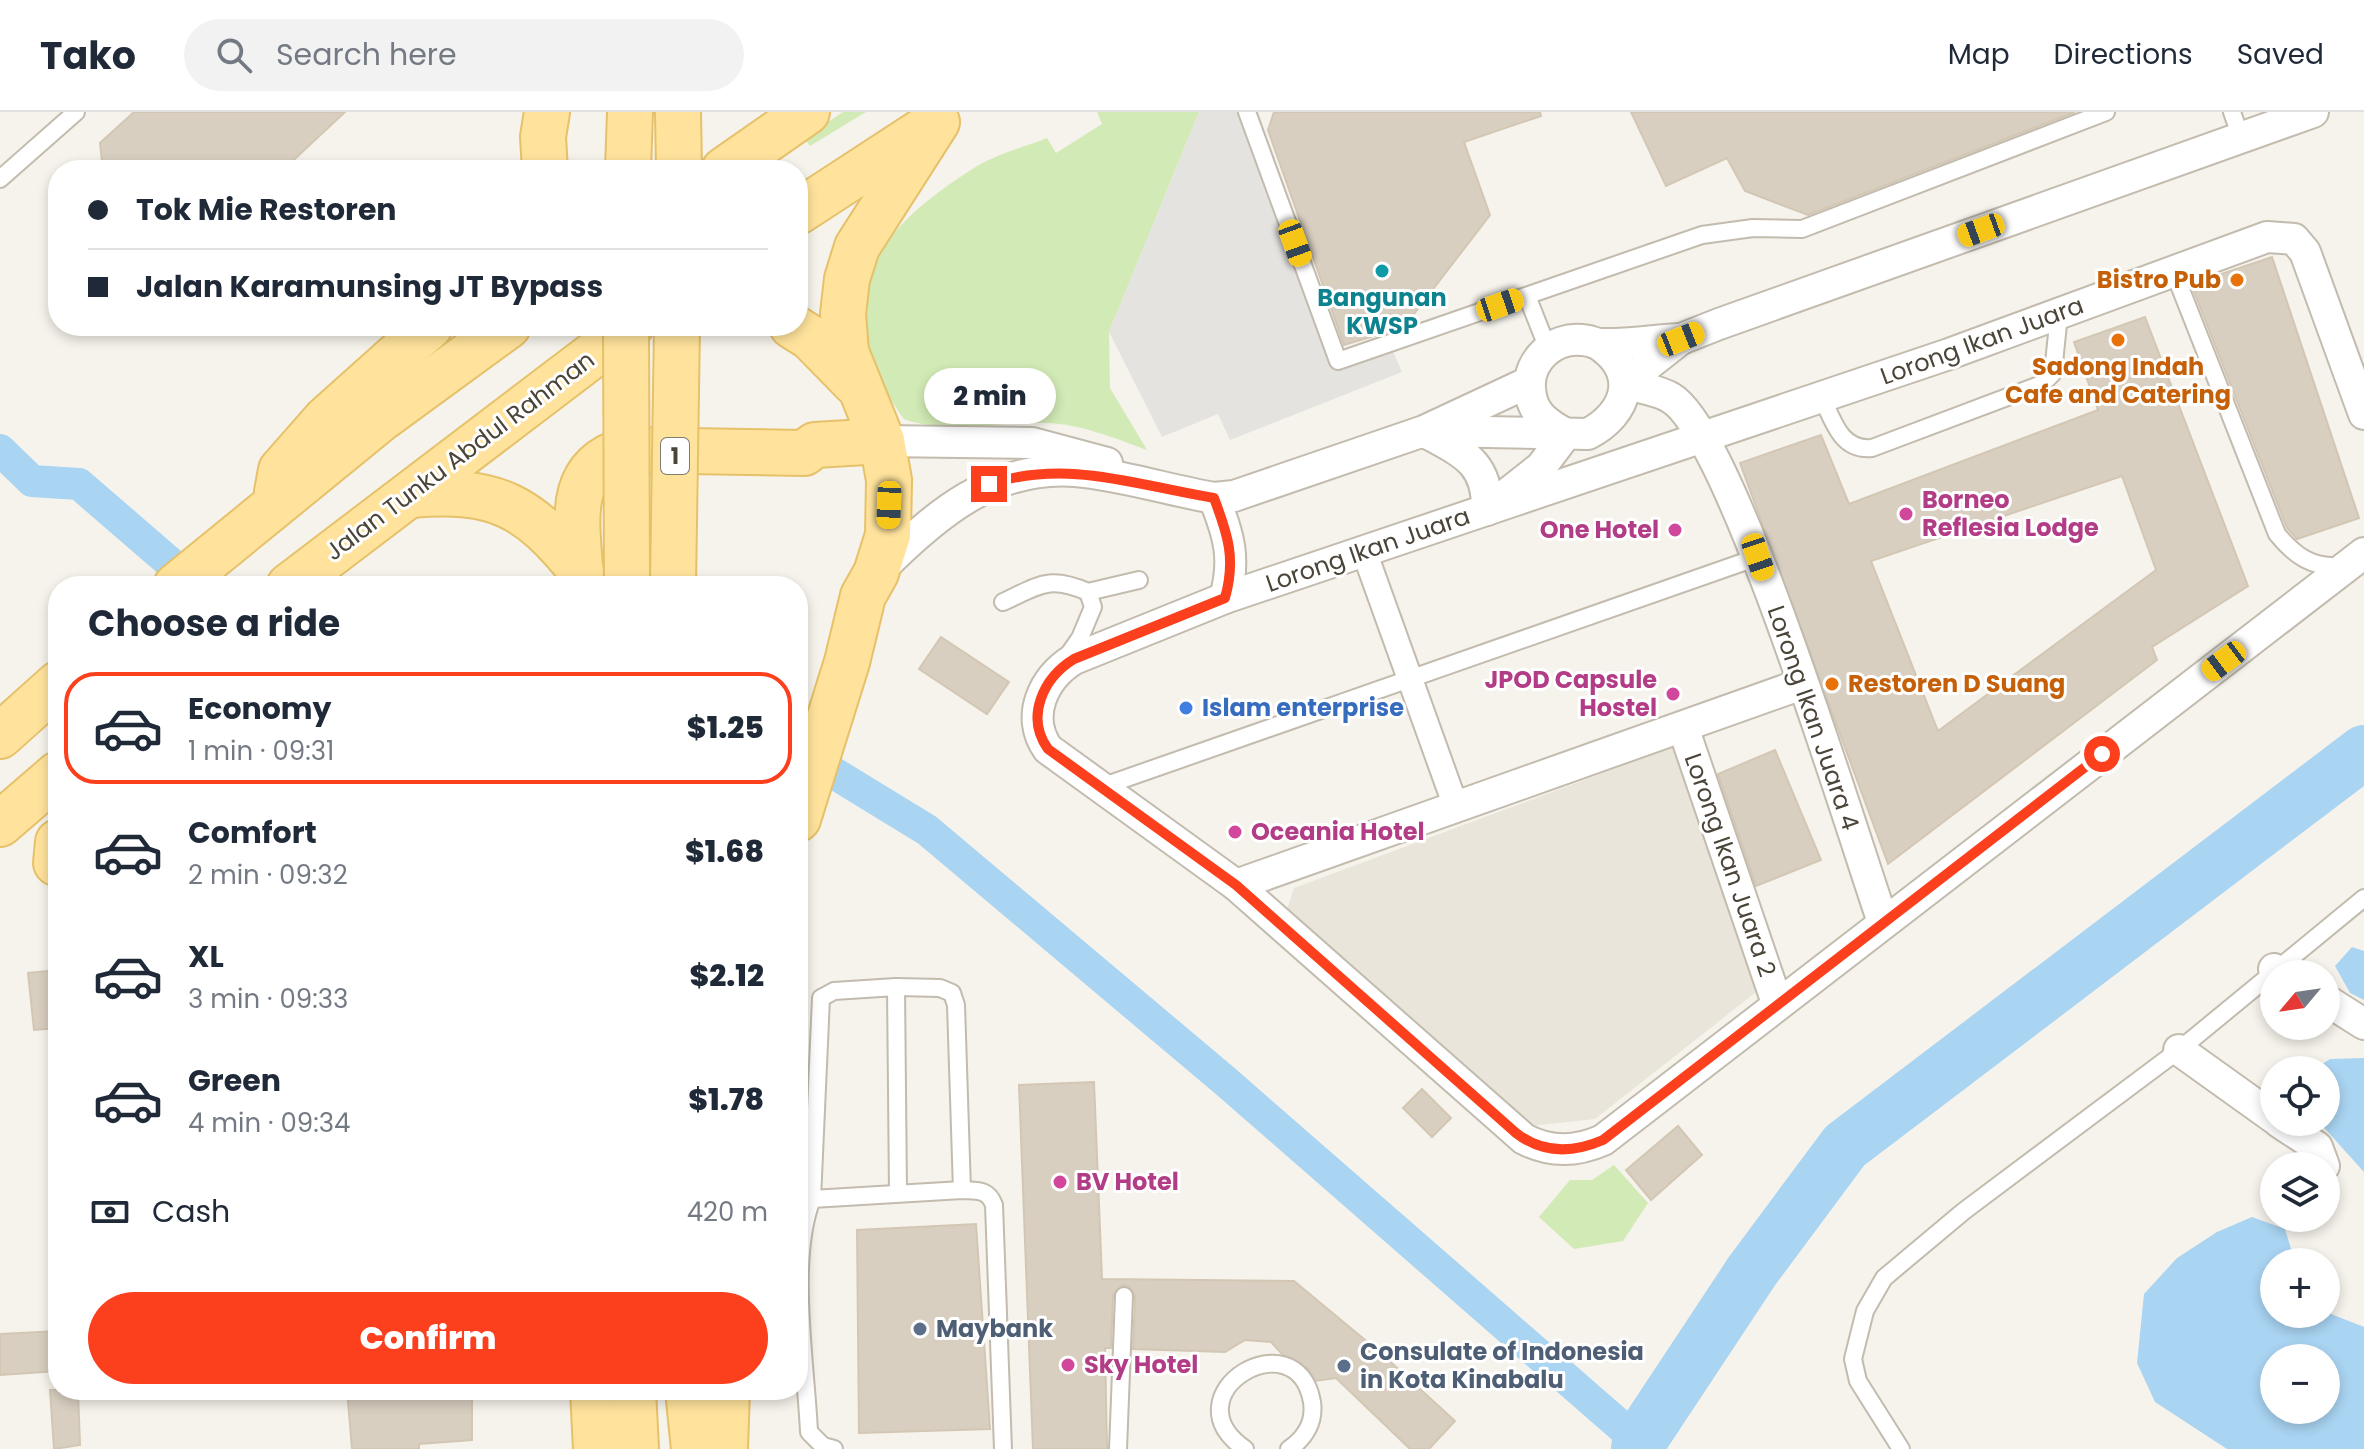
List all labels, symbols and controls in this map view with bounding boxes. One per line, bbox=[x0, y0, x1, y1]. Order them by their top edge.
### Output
search box bbox=[184, 19, 744, 91]
text: Tako bbox=[40, 29, 136, 82]
icon: search bbox=[212, 33, 256, 77]
text: Search here bbox=[276, 33, 457, 76]
text: Map bbox=[1948, 35, 2010, 74]
text: Directions bbox=[2054, 35, 2193, 74]
text: Saved bbox=[2237, 35, 2324, 74]
text: Tok Mie Restoren bbox=[136, 188, 397, 231]
car bbox=[1954, 211, 2008, 249]
car bbox=[1276, 216, 1314, 270]
marker: Bangunan KWSP bbox=[1373, 262, 1391, 280]
place label: Bistro Pub bbox=[2097, 263, 2221, 296]
text: Jalan Karamunsing JT Bypass bbox=[136, 265, 603, 308]
marker: Bistro Pub bbox=[2228, 271, 2246, 289]
place label: Bangunan KWSP bbox=[1317, 281, 1447, 342]
car bbox=[1473, 286, 1527, 324]
street label: Lorong Ikan Juara bbox=[1876, 288, 2088, 393]
car bbox=[1654, 319, 1708, 359]
marker: Sadong Indah Cafe and Catering bbox=[2109, 331, 2127, 349]
street label: Jalan Tunku Abdul Rahman bbox=[318, 343, 601, 568]
place label: Sadong Indah Cafe and Catering bbox=[2005, 350, 2231, 411]
callout: 2 min bbox=[923, 368, 1055, 424]
text: 2 min bbox=[953, 378, 1027, 414]
road number: 1 bbox=[661, 438, 689, 474]
route end bbox=[971, 466, 1007, 502]
car bbox=[876, 481, 902, 529]
place label: Borneo Reflesia Lodge bbox=[1922, 483, 2099, 544]
street label: Lorong Ikan Juara bbox=[1261, 499, 1474, 600]
marker: Borneo Reflesia Lodge bbox=[1897, 505, 1915, 523]
place label: One Hotel bbox=[1540, 513, 1659, 546]
marker: One Hotel bbox=[1666, 521, 1684, 539]
car bbox=[1739, 530, 1777, 584]
text: Choose a ride bbox=[88, 598, 340, 649]
street label: Lorong Ikan Juara 4 bbox=[1760, 601, 1867, 834]
car bbox=[2198, 637, 2250, 685]
place label: JPOD Capsule Hostel bbox=[1484, 663, 1657, 724]
place label: Restoren D Suang bbox=[1848, 667, 2065, 700]
marker: Restoren D Suang bbox=[1823, 675, 1841, 693]
marker: JPOD Capsule Hostel bbox=[1664, 685, 1682, 703]
text: Economy bbox=[188, 687, 332, 730]
place label: Islam enterprise bbox=[1202, 691, 1404, 724]
icon: car bbox=[92, 692, 164, 764]
marker: Islam enterprise bbox=[1177, 699, 1195, 717]
text: $1.25 bbox=[687, 706, 764, 749]
text: 1 min · 09:31 bbox=[188, 733, 334, 769]
route start bbox=[2084, 736, 2120, 772]
street label: Lorong Ikan Juara 2 bbox=[1677, 749, 1784, 981]
text: Comfort bbox=[188, 811, 317, 854]
place label: Oceania Hotel bbox=[1251, 815, 1425, 848]
icon: car bbox=[92, 816, 164, 888]
marker: Oceania Hotel bbox=[1226, 823, 1244, 841]
text: $1.68 bbox=[685, 830, 764, 873]
text: 2 min · 09:32 bbox=[188, 857, 348, 893]
text: XL bbox=[188, 935, 224, 978]
icon: car bbox=[92, 940, 164, 1012]
text: $2.12 bbox=[689, 954, 764, 997]
north arrow bbox=[2260, 960, 2340, 1040]
map controls bbox=[2260, 960, 2340, 1424]
text: 3 min · 09:33 bbox=[188, 981, 348, 1017]
button: locate bbox=[2260, 1056, 2340, 1136]
text: Green bbox=[188, 1059, 281, 1102]
icon: car bbox=[92, 1064, 164, 1136]
text: $1.78 bbox=[688, 1078, 764, 1121]
text: 4 min · 09:34 bbox=[188, 1105, 350, 1141]
button: layers bbox=[2260, 1152, 2340, 1232]
place label: BV Hotel bbox=[1076, 1165, 1179, 1198]
marker: BV Hotel bbox=[1051, 1173, 1069, 1191]
icon: cash bbox=[88, 1190, 132, 1234]
text: Cash bbox=[152, 1190, 230, 1233]
text: 420 m bbox=[687, 1194, 768, 1230]
button: + bbox=[2260, 1248, 2340, 1328]
button: Confirm bbox=[88, 1292, 768, 1384]
place label: Maybank bbox=[936, 1312, 1053, 1345]
marker: Maybank bbox=[911, 1320, 929, 1338]
place label: Consulate of Indonesia in Kota Kinabalu bbox=[1360, 1335, 1644, 1396]
button: − bbox=[2260, 1344, 2340, 1424]
place label: Sky Hotel bbox=[1084, 1348, 1198, 1381]
marker: Sky Hotel bbox=[1059, 1356, 1077, 1374]
marker: Consulate of Indonesia in Kota Kinabalu bbox=[1335, 1357, 1353, 1375]

